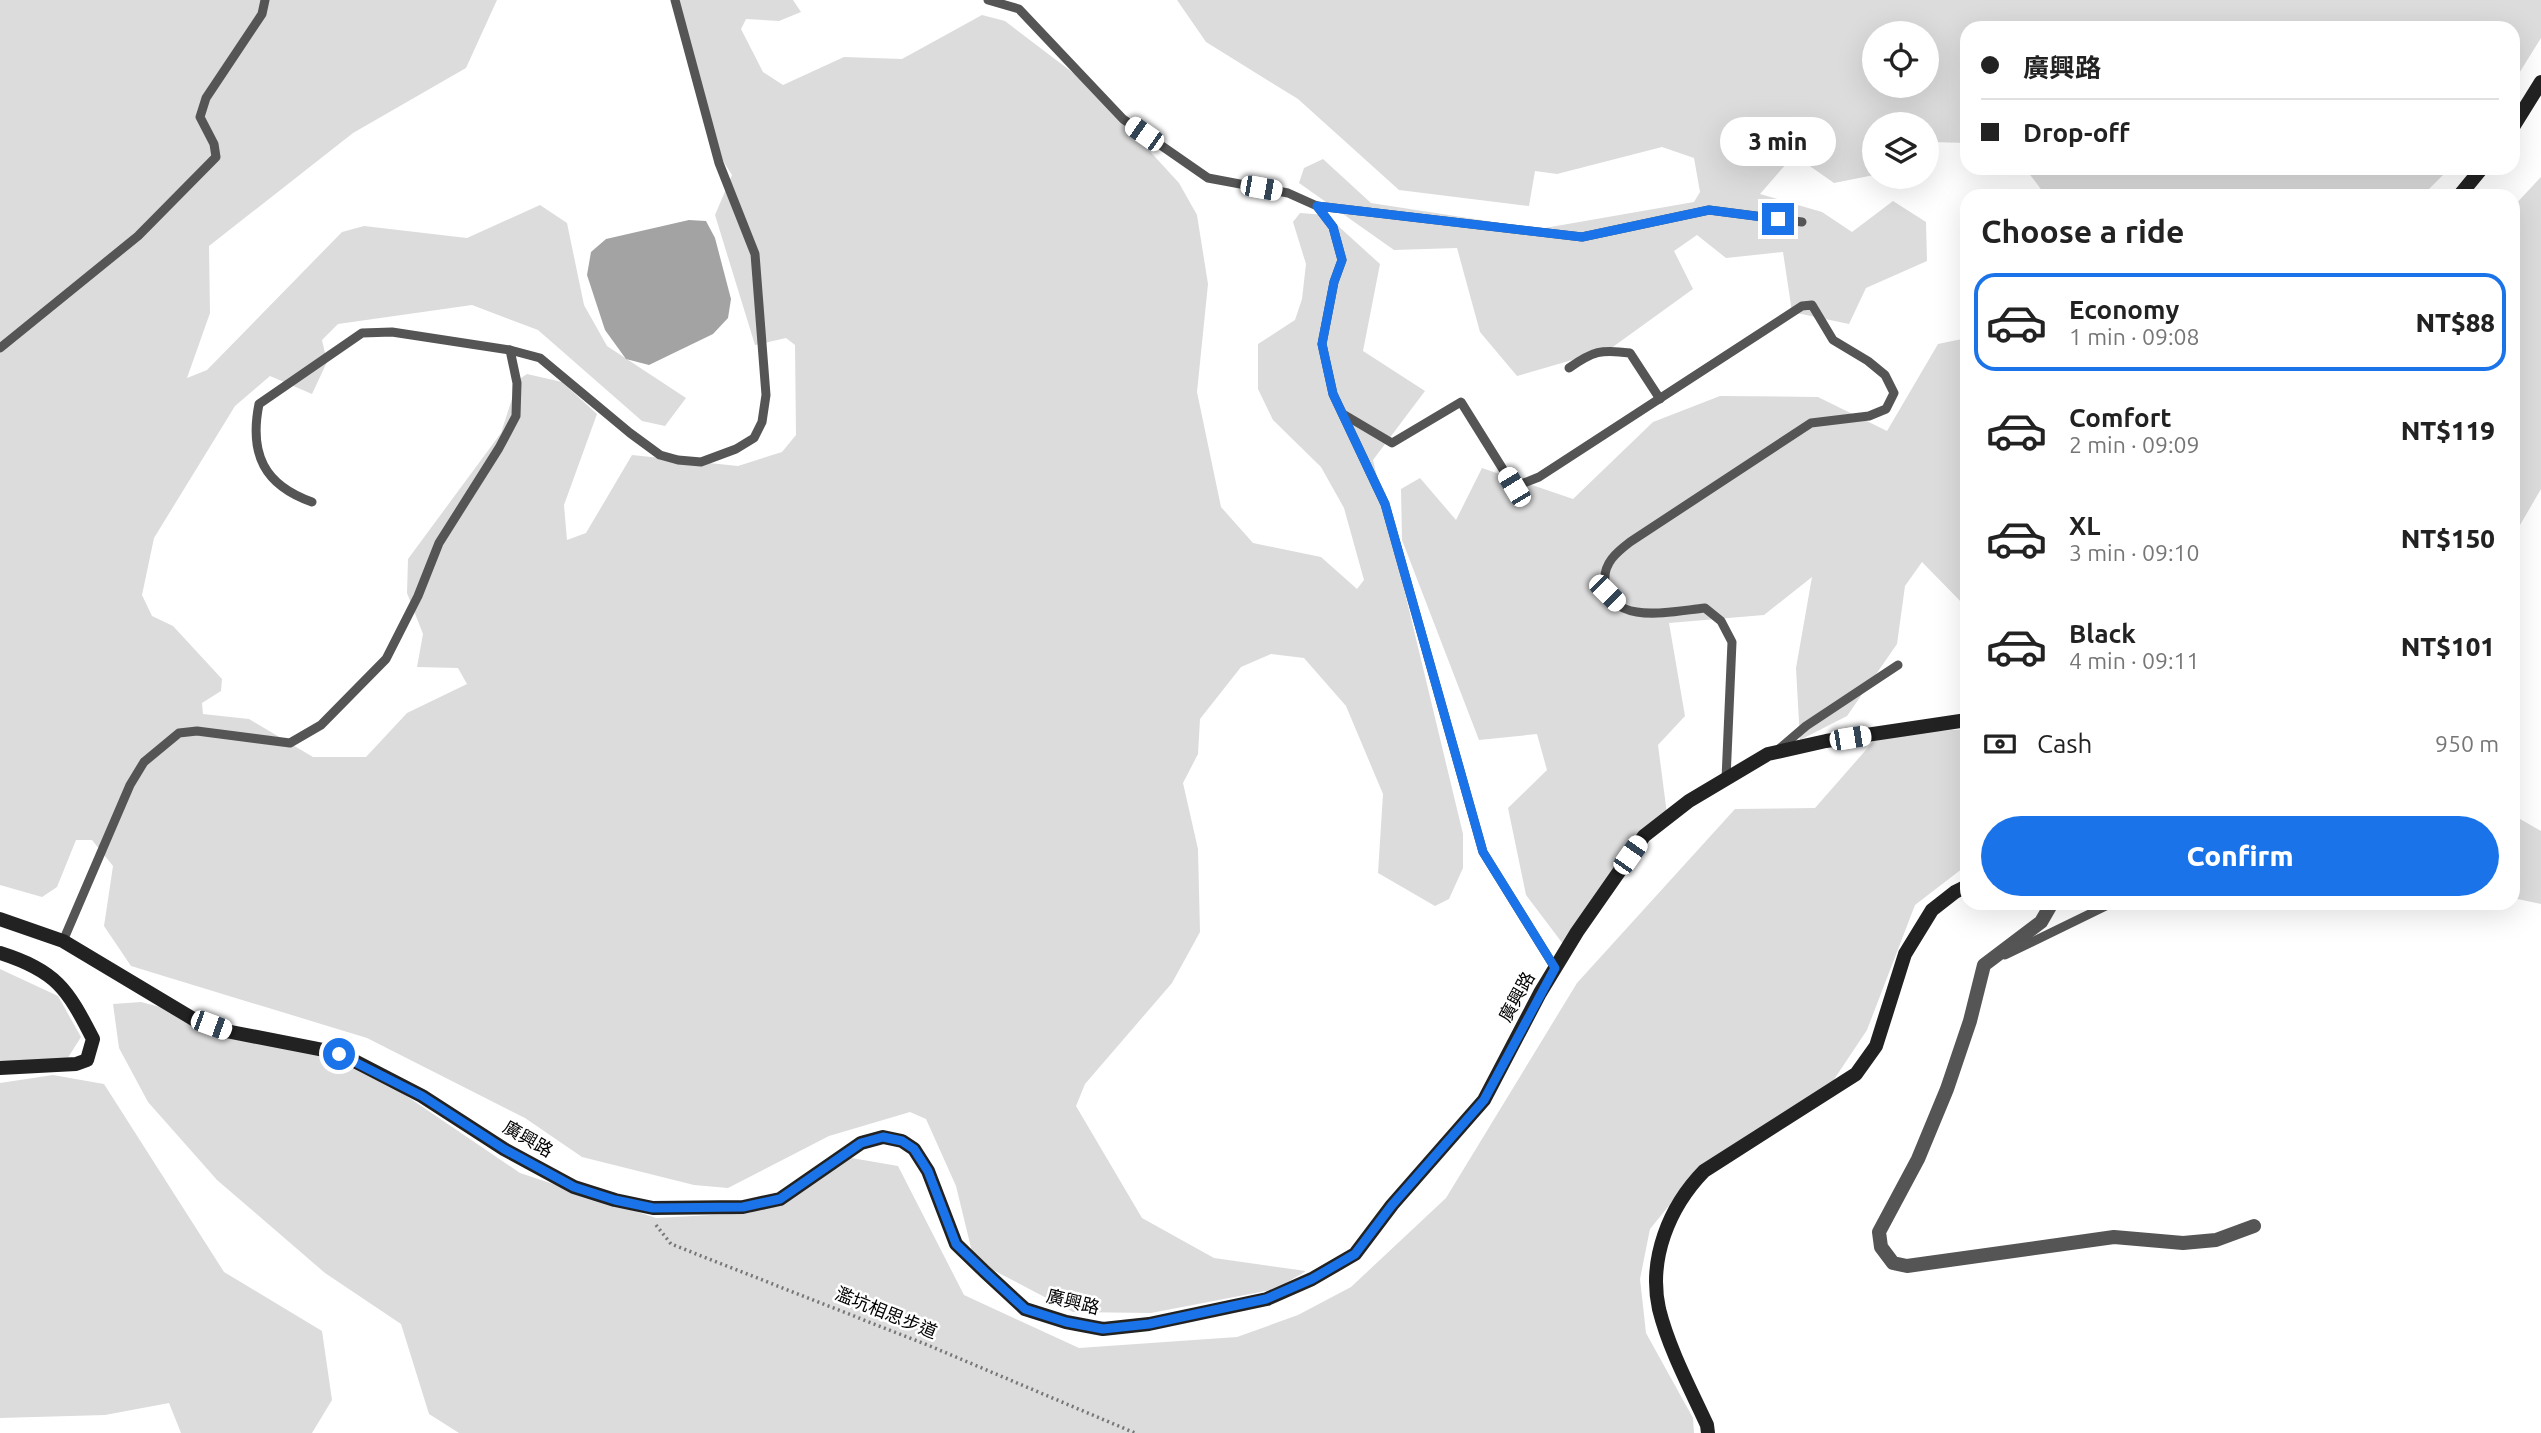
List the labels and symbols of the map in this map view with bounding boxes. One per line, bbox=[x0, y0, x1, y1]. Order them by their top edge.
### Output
car bbox=[1121, 113, 1168, 155]
callout: 3 min bbox=[1720, 118, 1836, 166]
car bbox=[1239, 174, 1284, 202]
route end bbox=[1762, 203, 1794, 235]
car bbox=[1495, 464, 1534, 510]
car bbox=[1585, 571, 1630, 615]
car bbox=[1828, 724, 1873, 752]
car bbox=[1610, 832, 1651, 878]
street label: 廣興路 bbox=[1494, 968, 1538, 1025]
car bbox=[188, 1008, 235, 1042]
route start bbox=[323, 1038, 355, 1070]
street label: 廣興路 bbox=[500, 1116, 557, 1160]
street label: 濫坑相思步道 bbox=[833, 1283, 940, 1342]
street label: 廣興路 bbox=[1045, 1285, 1102, 1317]

